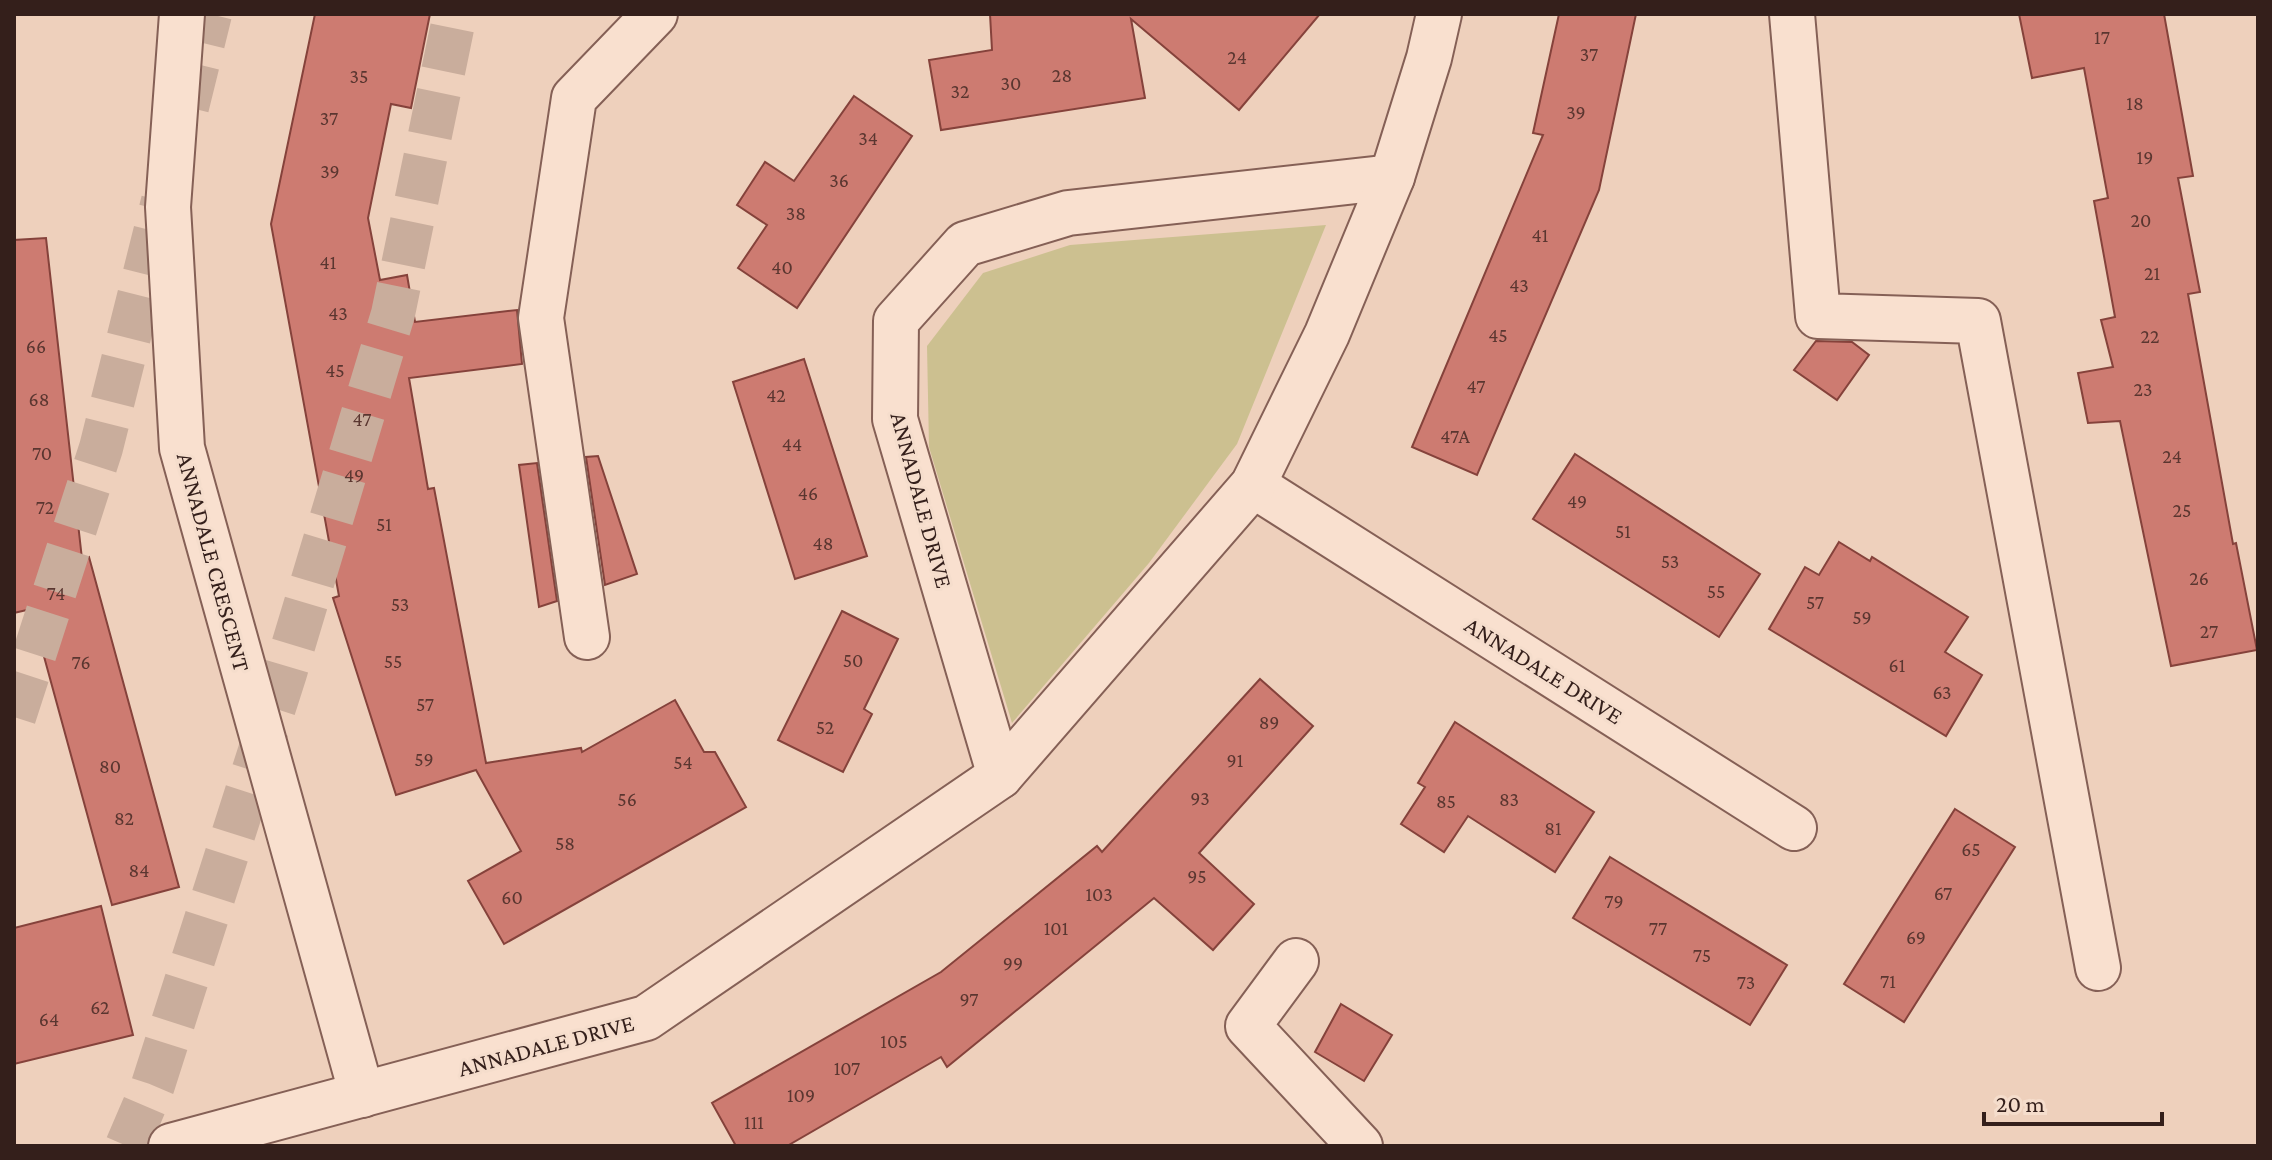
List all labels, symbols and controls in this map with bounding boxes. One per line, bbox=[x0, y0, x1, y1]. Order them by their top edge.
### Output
house number: 17 bbox=[2094, 26, 2110, 48]
house number: 37 bbox=[1580, 43, 1598, 65]
house number: 24 bbox=[1227, 46, 1247, 68]
house number: 28 bbox=[1052, 64, 1072, 86]
house number: 35 bbox=[350, 65, 368, 87]
house number: 30 bbox=[1001, 72, 1021, 94]
house number: 32 bbox=[951, 80, 969, 102]
house number: 18 bbox=[2126, 92, 2144, 114]
house number: 39 bbox=[1566, 101, 1586, 123]
house number: 37 bbox=[320, 107, 338, 129]
house number: 34 bbox=[858, 127, 878, 149]
house number: 19 bbox=[2137, 146, 2153, 168]
house number: 39 bbox=[320, 160, 340, 182]
house number: 36 bbox=[829, 169, 849, 191]
house number: 38 bbox=[786, 202, 806, 224]
house number: 20 bbox=[2131, 209, 2151, 231]
house number: 41 bbox=[1532, 224, 1548, 246]
house number: 41 bbox=[320, 251, 336, 273]
house number: 40 bbox=[771, 256, 793, 278]
house number: 21 bbox=[2144, 262, 2160, 284]
house number: 43 bbox=[1509, 274, 1529, 296]
house number: 43 bbox=[328, 302, 348, 324]
house number: 45 bbox=[1488, 324, 1508, 346]
house number: 22 bbox=[2141, 325, 2159, 347]
house number: 66 bbox=[26, 335, 46, 357]
house number: 45 bbox=[325, 359, 345, 381]
house number: 47 bbox=[1467, 375, 1485, 397]
house number: 23 bbox=[2133, 378, 2153, 400]
house number: 42 bbox=[766, 384, 786, 406]
house number: 68 bbox=[29, 388, 49, 410]
house number: 47 bbox=[353, 408, 371, 430]
street label: ANNADALE DRIVE bbox=[886, 409, 958, 591]
house number: 47A bbox=[1440, 425, 1470, 447]
house number: 44 bbox=[782, 433, 802, 455]
house number: 70 bbox=[32, 442, 52, 464]
house number: 24 bbox=[2162, 445, 2182, 467]
street label: ANNADALE CRESCENT bbox=[172, 450, 256, 674]
house number: 49 bbox=[344, 464, 364, 486]
house number: 46 bbox=[798, 482, 818, 504]
house number: 49 bbox=[1567, 490, 1587, 512]
house number: 72 bbox=[36, 496, 54, 518]
house number: 25 bbox=[2173, 499, 2191, 521]
house number: 51 bbox=[376, 513, 392, 535]
house number: 51 bbox=[1615, 520, 1631, 542]
house number: 48 bbox=[813, 532, 833, 554]
house number: 53 bbox=[1661, 550, 1679, 572]
house number: 26 bbox=[2189, 567, 2209, 589]
house number: 55 bbox=[1707, 580, 1725, 602]
house number: 74 bbox=[47, 582, 65, 604]
house number: 57 bbox=[1806, 591, 1824, 613]
house number: 53 bbox=[391, 593, 409, 615]
house number: 59 bbox=[1852, 606, 1872, 628]
street label: ANNADALE DRIVE bbox=[1460, 611, 1628, 729]
house number: 27 bbox=[2200, 620, 2218, 642]
house number: 50 bbox=[843, 649, 863, 671]
house number: 55 bbox=[384, 650, 402, 672]
house number: 76 bbox=[71, 651, 91, 673]
house number: 61 bbox=[1889, 654, 1905, 676]
house number: 63 bbox=[1933, 681, 1951, 703]
house number: 57 bbox=[416, 693, 434, 715]
house number: 89 bbox=[1259, 711, 1279, 733]
house number: 52 bbox=[816, 716, 834, 738]
house number: 59 bbox=[414, 748, 434, 770]
house number: 91 bbox=[1227, 749, 1243, 771]
house number: 54 bbox=[673, 751, 693, 773]
house number: 80 bbox=[99, 755, 121, 777]
house number: 93 bbox=[1190, 787, 1210, 809]
house number: 56 bbox=[617, 788, 637, 810]
house number: 83 bbox=[1499, 788, 1519, 810]
house number: 85 bbox=[1436, 790, 1456, 812]
house number: 82 bbox=[114, 807, 134, 829]
house number: 81 bbox=[1544, 817, 1562, 839]
house number: 58 bbox=[555, 832, 575, 854]
house number: 65 bbox=[1961, 838, 1981, 860]
house number: 84 bbox=[129, 859, 149, 881]
house number: 95 bbox=[1187, 865, 1207, 887]
house number: 67 bbox=[1934, 882, 1952, 904]
house number: 103 bbox=[1085, 883, 1113, 905]
house number: 60 bbox=[501, 886, 523, 908]
house number: 79 bbox=[1604, 890, 1624, 912]
house number: 101 bbox=[1044, 917, 1068, 939]
house number: 77 bbox=[1649, 917, 1667, 939]
house number: 69 bbox=[1906, 926, 1926, 948]
house number: 75 bbox=[1693, 944, 1711, 966]
house number: 99 bbox=[1003, 952, 1023, 974]
house number: 71 bbox=[1880, 970, 1896, 992]
house number: 73 bbox=[1737, 971, 1755, 993]
house number: 97 bbox=[960, 988, 978, 1010]
house number: 62 bbox=[90, 996, 110, 1018]
house number: 64 bbox=[39, 1008, 59, 1030]
street label: ANNADALE DRIVE bbox=[455, 1009, 637, 1081]
house number: 105 bbox=[880, 1030, 908, 1052]
house number: 107 bbox=[834, 1057, 860, 1079]
scale bar bbox=[1984, 1076, 2162, 1126]
house number: 109 bbox=[787, 1084, 815, 1106]
text: 20 m bbox=[1996, 1090, 2045, 1117]
house number: 111 bbox=[744, 1111, 764, 1133]

